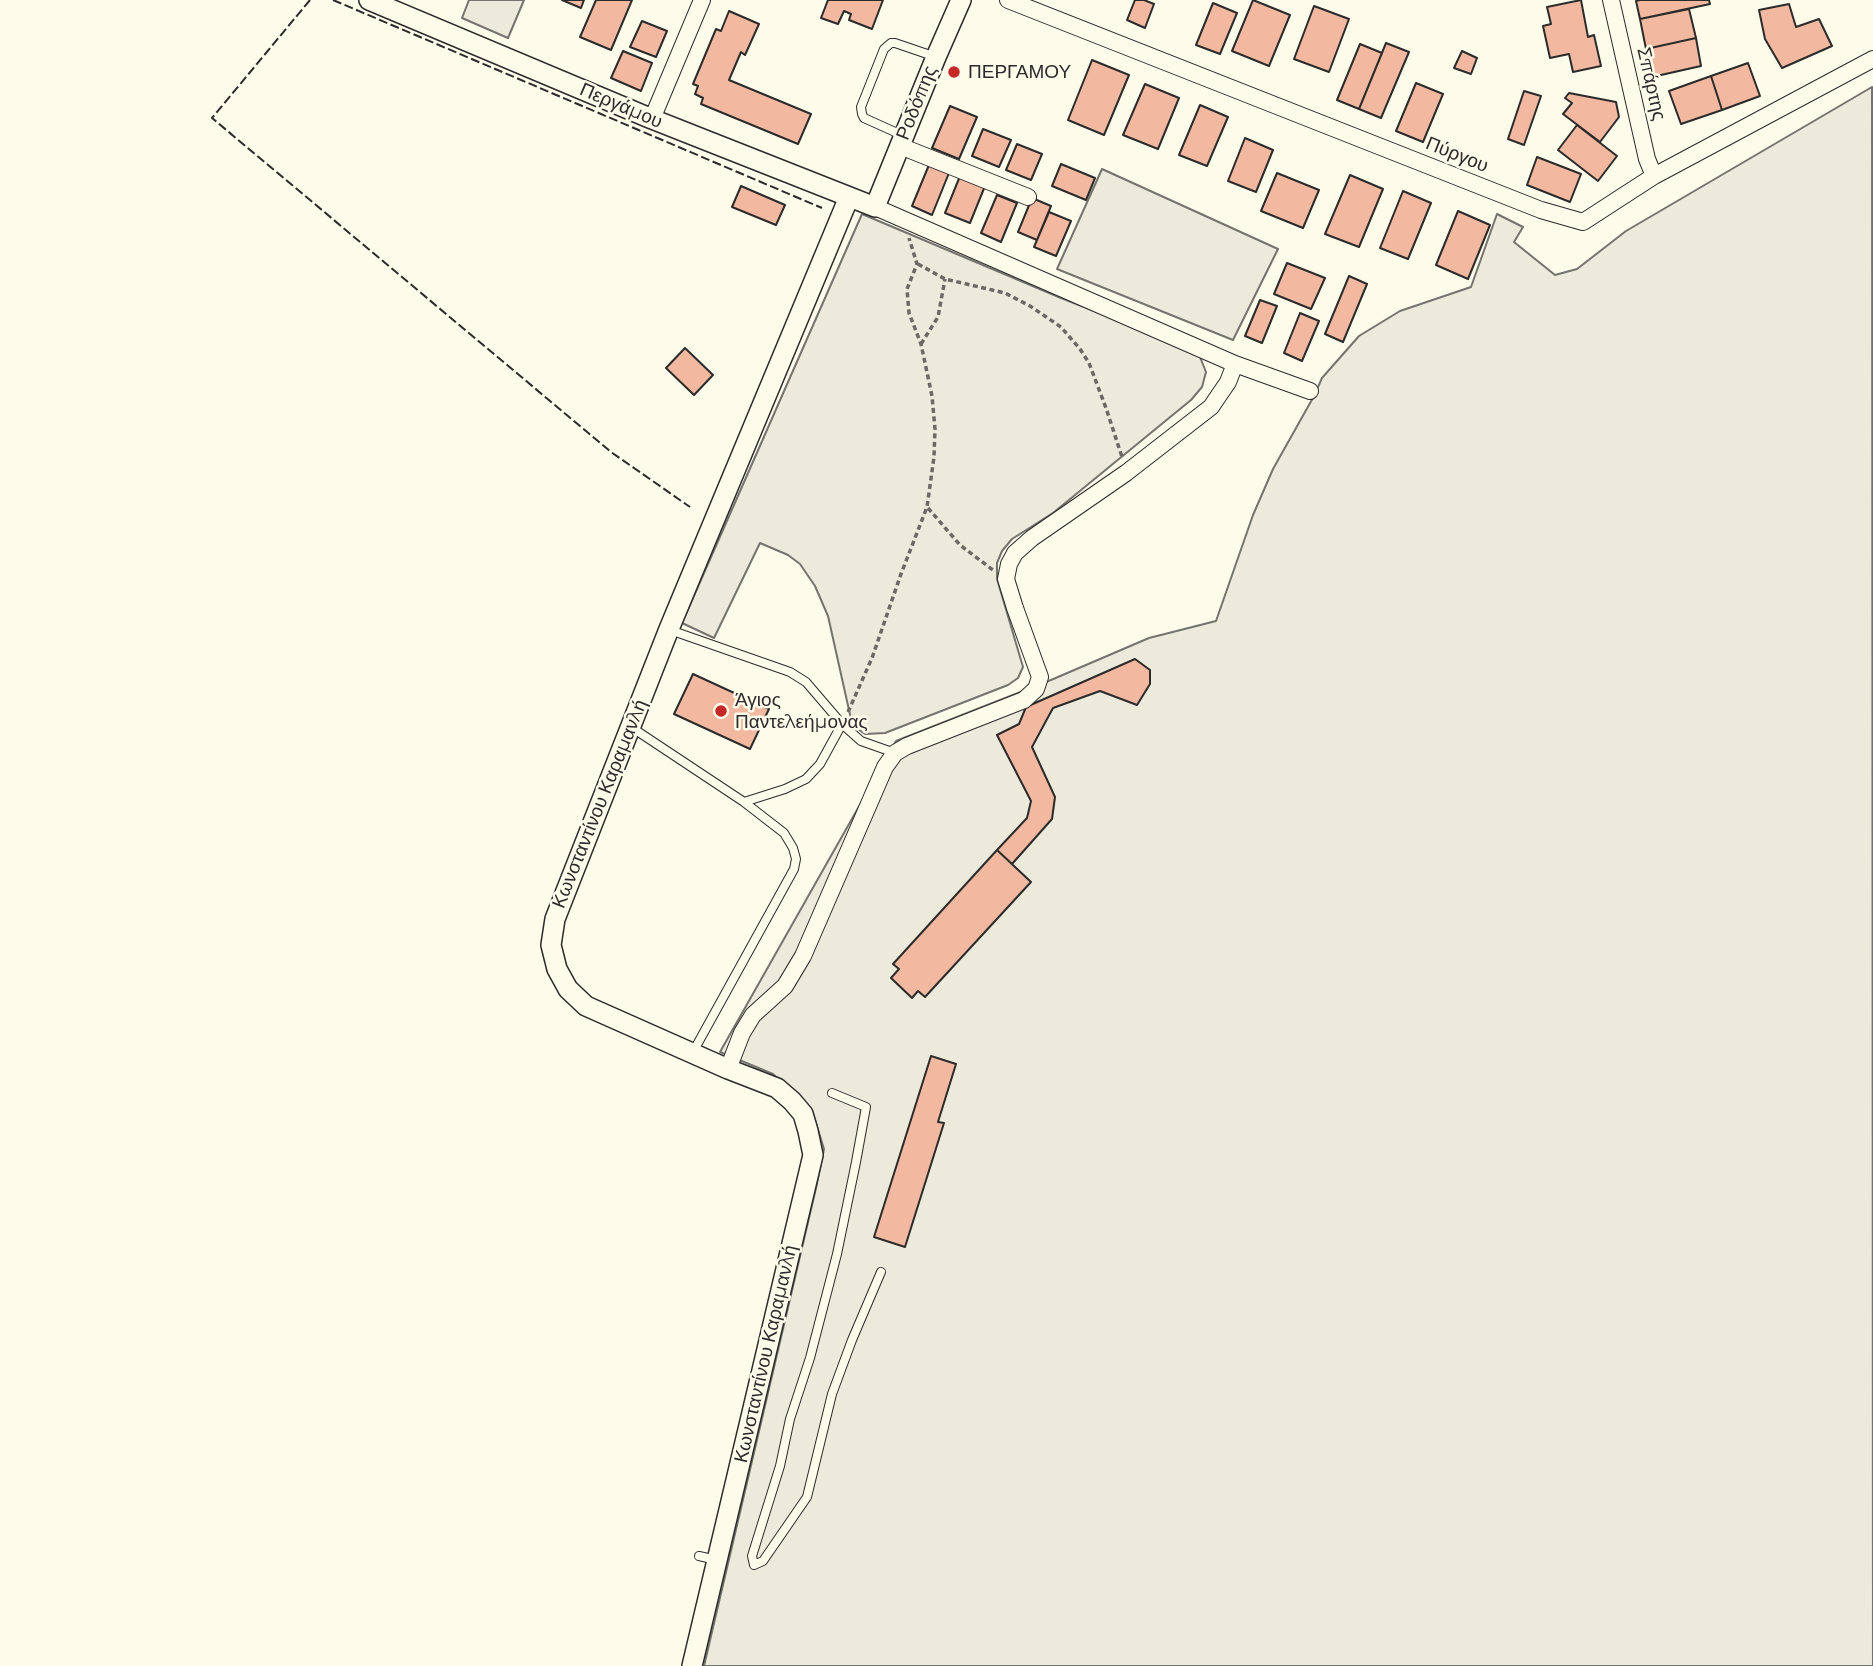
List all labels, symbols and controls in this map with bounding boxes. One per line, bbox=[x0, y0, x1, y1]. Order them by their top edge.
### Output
street label: Σπάρτης bbox=[1632, 45, 1670, 123]
place label: ΠΕΡΓΑΜΟΥ bbox=[968, 61, 1071, 83]
street label: Ροδόπης bbox=[892, 63, 942, 143]
marker: ΠΕΡΓΑΜΟΥ bbox=[946, 64, 962, 80]
street label: Περγάμου bbox=[576, 78, 666, 134]
street label: Πύργου bbox=[1422, 132, 1492, 178]
place label: Άγιος Παντελεήμονας bbox=[735, 689, 868, 733]
street label: Κωνσταντίνου Καραμανλή bbox=[548, 696, 652, 912]
marker: Άγιος Παντελεήμονας bbox=[713, 703, 729, 719]
street label: Κωνσταντίνου Καραμανλή bbox=[730, 1243, 802, 1465]

